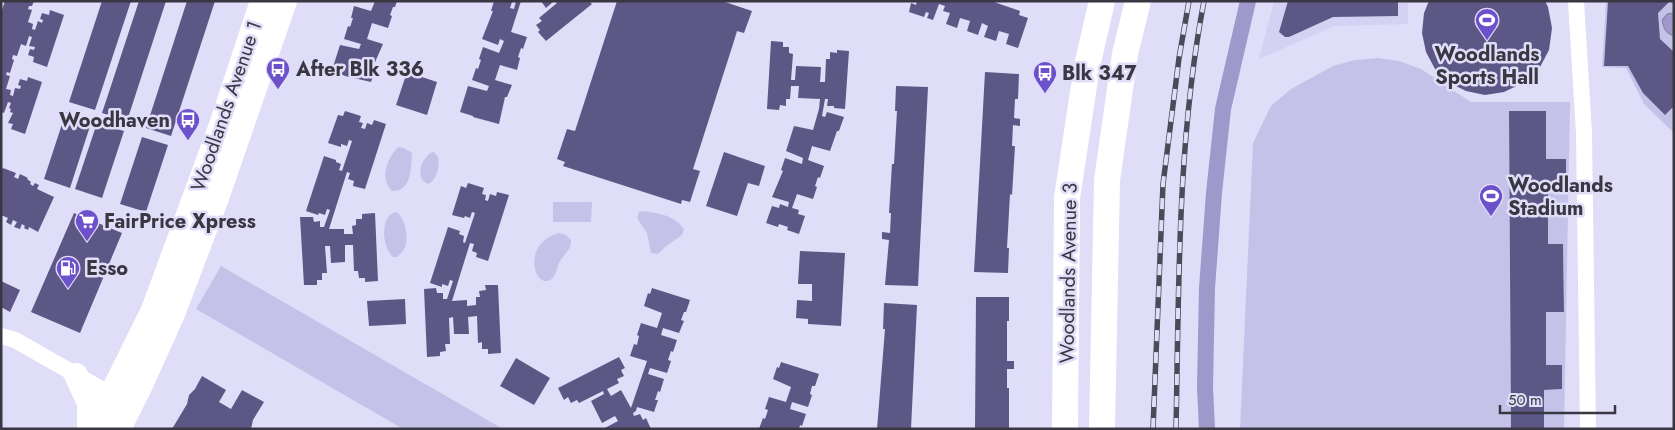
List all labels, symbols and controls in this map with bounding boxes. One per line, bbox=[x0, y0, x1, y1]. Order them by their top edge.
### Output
sports icon: Woodlands Sports Hall bbox=[1474, 7, 1500, 41]
street label: Woodlands Avenue 1 bbox=[184, 17, 269, 195]
place label: Woodlands Sports Hall bbox=[1435, 40, 1539, 92]
place label: After Blk 336 bbox=[295, 55, 424, 84]
bus stop icon: After Blk 336 bbox=[265, 56, 291, 90]
place label: Blk 347 bbox=[1062, 59, 1138, 88]
bus stop icon: Blk 347 bbox=[1032, 60, 1058, 94]
place label: Woodhaven bbox=[59, 106, 170, 135]
bus stop icon: Woodhaven bbox=[175, 107, 201, 141]
place label: Woodlands Stadium bbox=[1508, 171, 1613, 223]
street label: Woodlands Avenue 3 bbox=[1052, 182, 1085, 364]
sports icon: Woodlands Stadium bbox=[1478, 183, 1504, 217]
place label: FairPrice Xpress bbox=[104, 207, 256, 236]
supermarket icon: FairPrice Xpress bbox=[74, 208, 100, 242]
place label: Esso bbox=[86, 254, 128, 283]
fuel station icon: Esso bbox=[55, 255, 81, 289]
scale bar bbox=[1500, 382, 1615, 414]
text: 50 m bbox=[1508, 389, 1542, 411]

